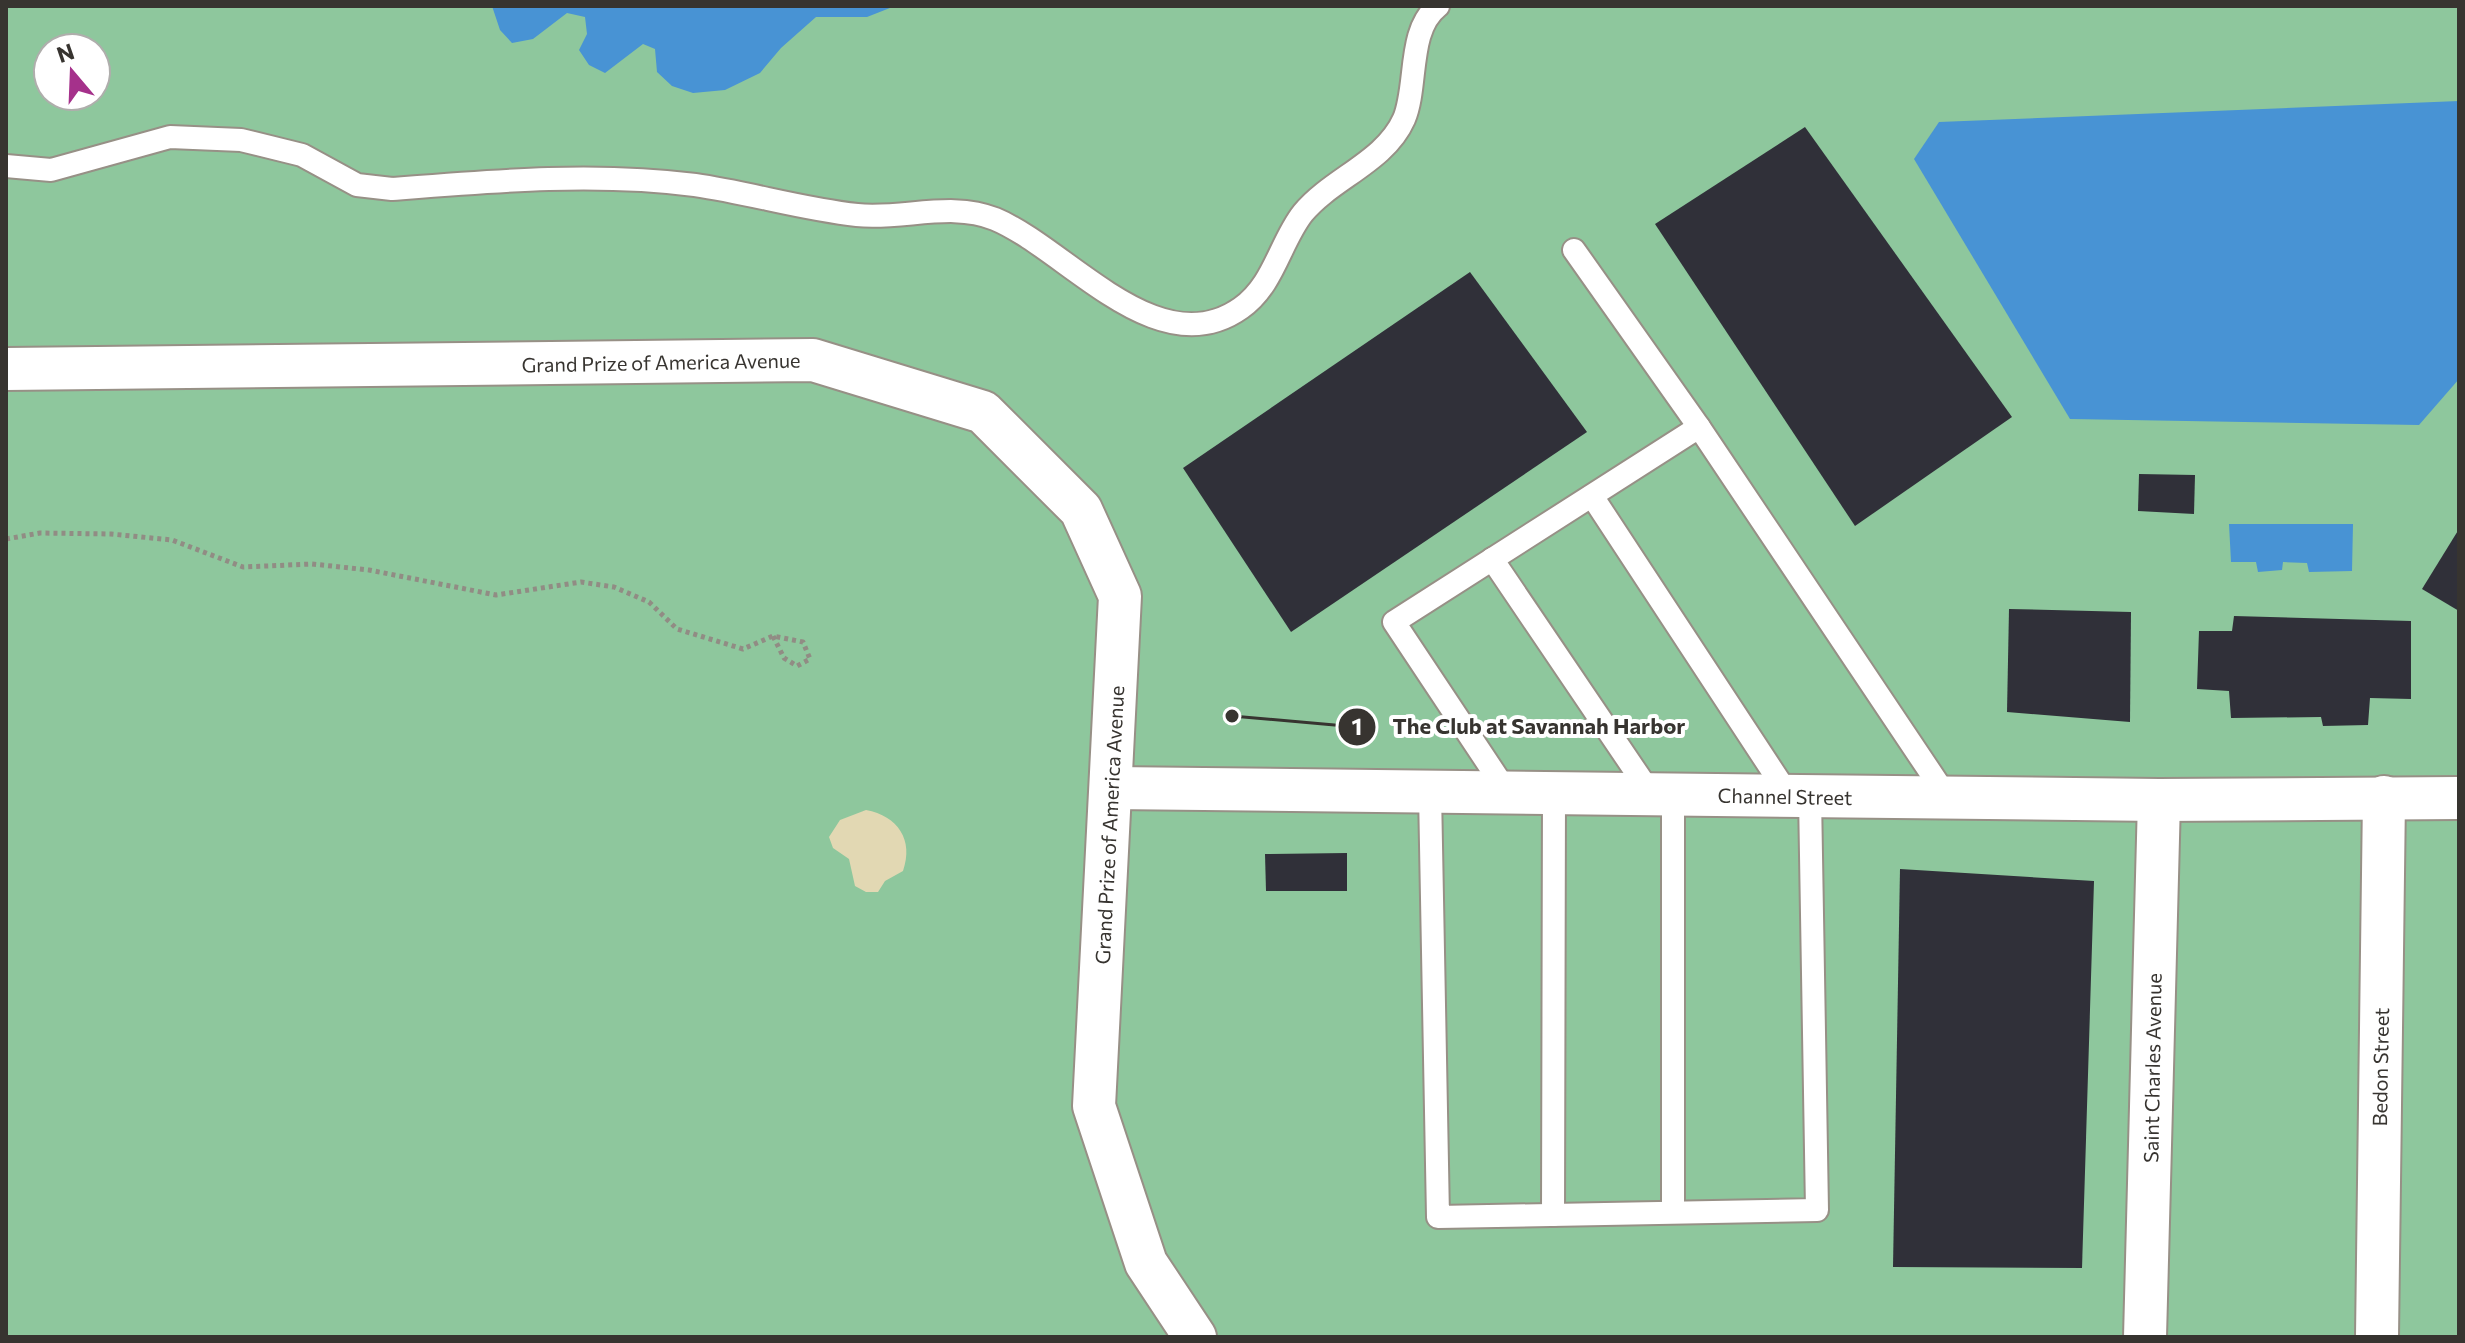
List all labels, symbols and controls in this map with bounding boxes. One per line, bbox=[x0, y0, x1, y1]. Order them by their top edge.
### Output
north arrow bbox=[32, 32, 112, 112]
text: N bbox=[53, 37, 78, 68]
street label: Grand Prize of America Avenue bbox=[521, 348, 801, 376]
street label: Grand Prize of America Avenue bbox=[1090, 685, 1128, 965]
callout: The Club at Savannah Harbor bbox=[1337, 704, 1701, 750]
text: 1 bbox=[1352, 711, 1362, 740]
text: The Club at Savannah Harbor bbox=[1393, 712, 1685, 739]
street label: Channel Street bbox=[1718, 783, 1852, 809]
street label: Saint Charles Avenue bbox=[2138, 973, 2166, 1163]
street label: Bedon Street bbox=[2367, 1007, 2393, 1127]

